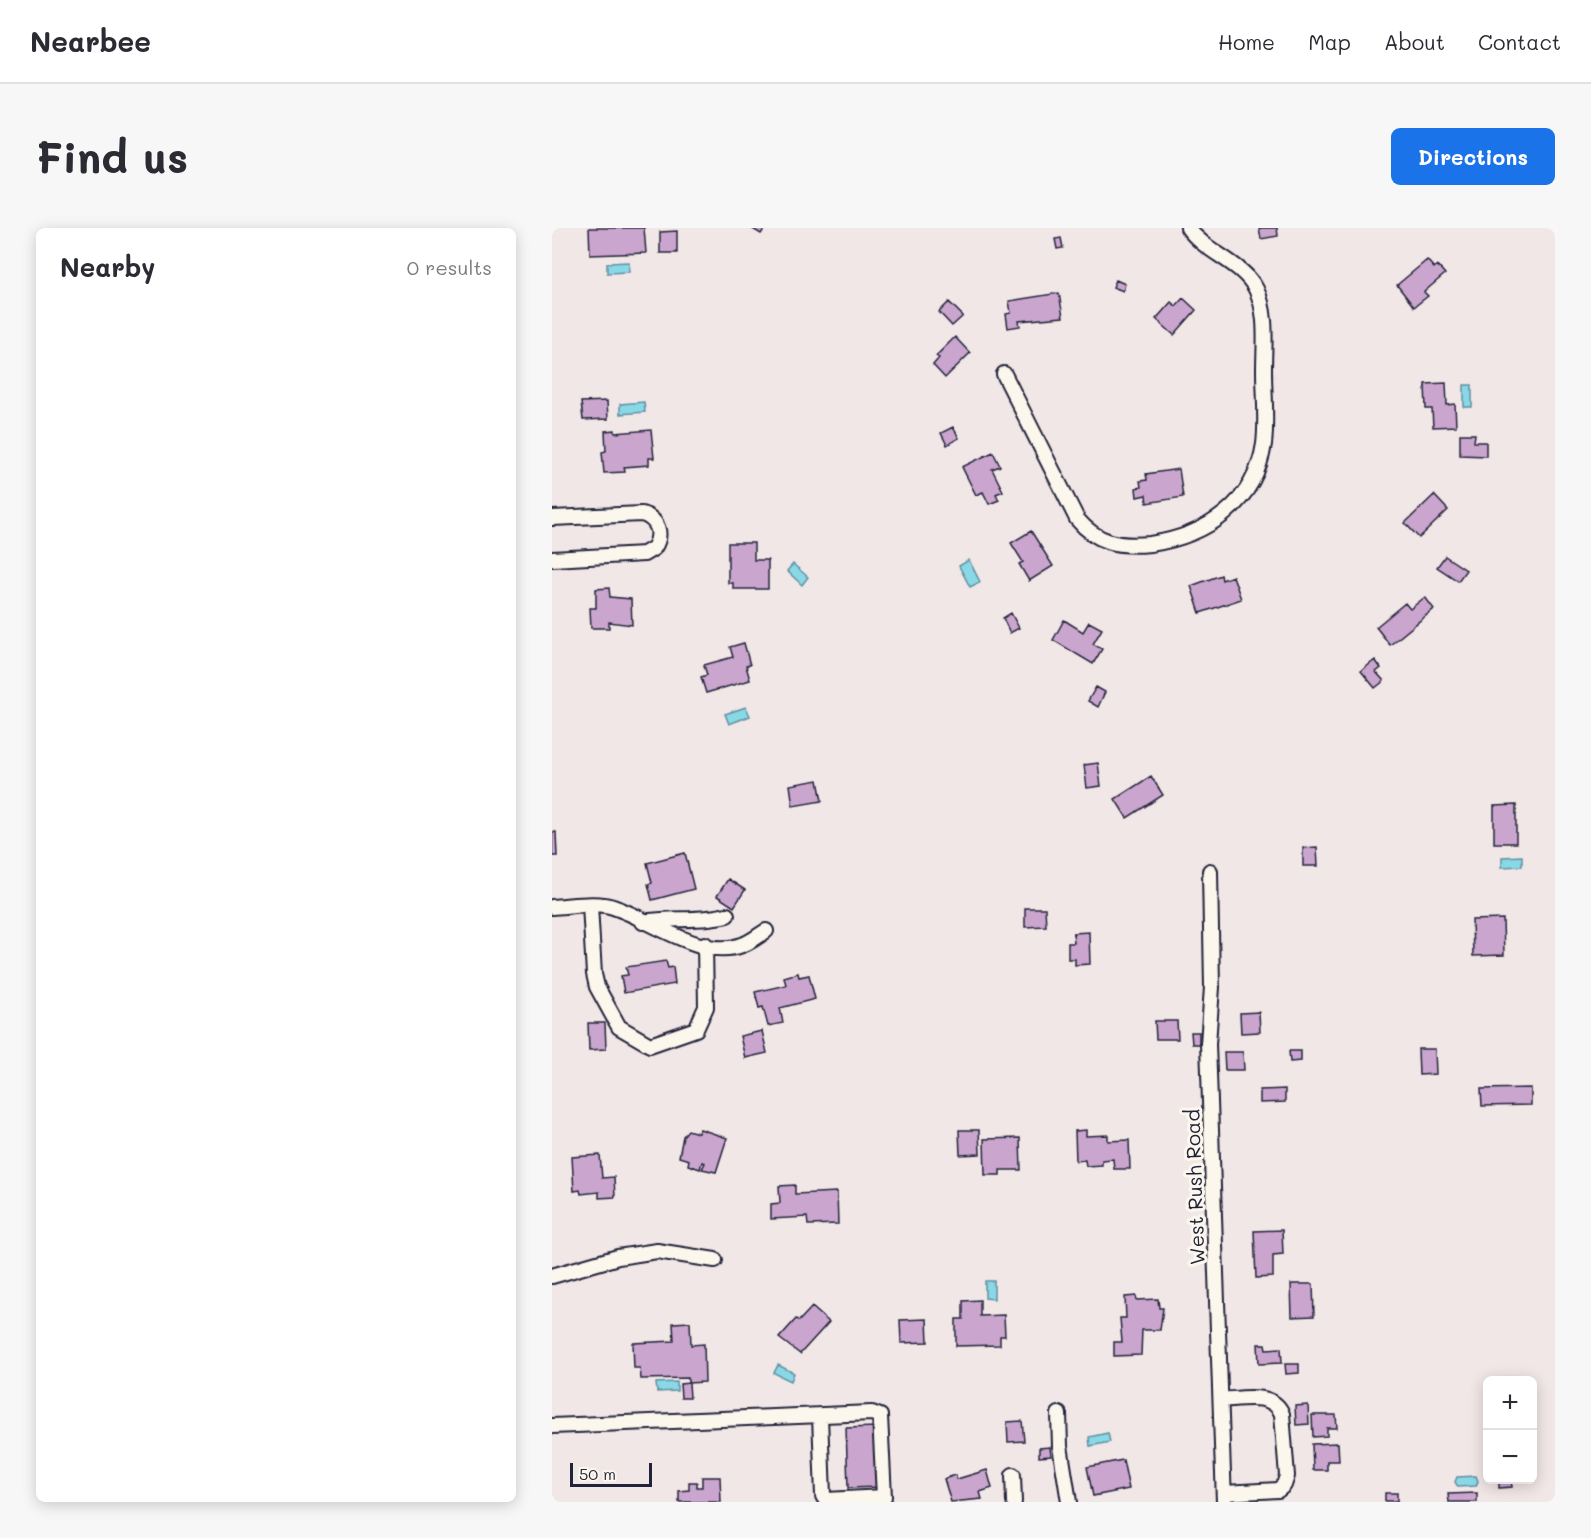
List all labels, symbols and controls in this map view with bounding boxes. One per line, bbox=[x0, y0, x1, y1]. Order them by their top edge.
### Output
text: Nearbee bbox=[30, 23, 151, 59]
text: Home bbox=[1218, 28, 1275, 55]
text: Map bbox=[1308, 28, 1351, 55]
text: About bbox=[1384, 28, 1445, 55]
text: Contact bbox=[1478, 28, 1561, 55]
button: Directions bbox=[1391, 128, 1555, 185]
text: Find us bbox=[36, 129, 188, 184]
text: Nearby bbox=[60, 250, 155, 284]
text: 0 results bbox=[407, 254, 492, 280]
street label: West Rush Road bbox=[1178, 1109, 1210, 1265]
map controls bbox=[1483, 1376, 1537, 1484]
button: + bbox=[1483, 1376, 1537, 1430]
button: − bbox=[1483, 1430, 1537, 1484]
scale bar bbox=[570, 1460, 652, 1488]
text: 50 m bbox=[579, 1463, 616, 1484]

